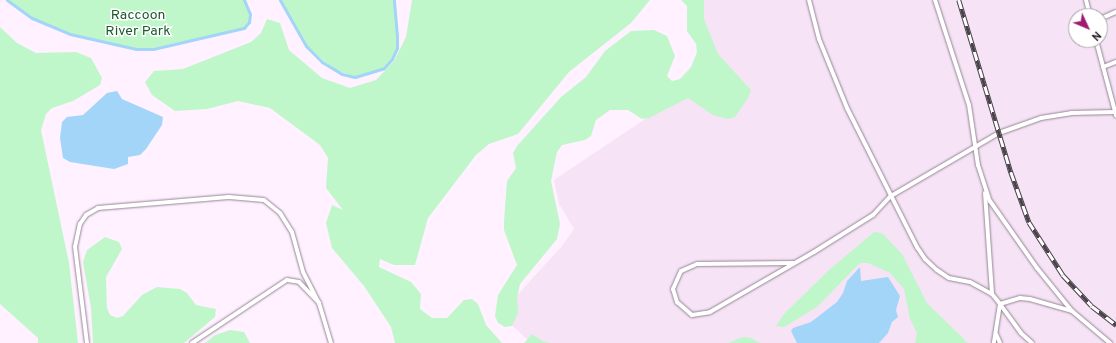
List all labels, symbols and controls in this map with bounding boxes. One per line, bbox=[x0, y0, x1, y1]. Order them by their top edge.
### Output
park label: Raccoon River Park bbox=[105, 8, 171, 40]
north arrow bbox=[1068, 8, 1108, 48]
text: N bbox=[1088, 28, 1104, 43]

